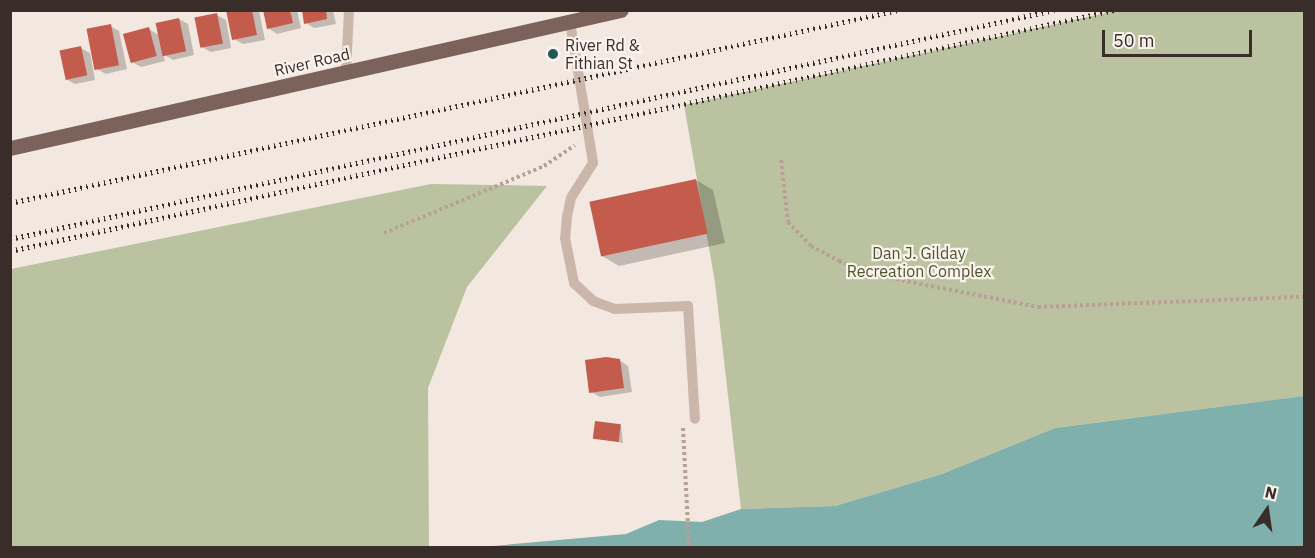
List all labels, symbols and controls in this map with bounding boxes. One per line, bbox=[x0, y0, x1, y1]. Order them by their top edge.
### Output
scale bar bbox=[1105, 18, 1255, 56]
text: 50 m bbox=[1113, 29, 1155, 52]
place label: River Rd & Fithian St bbox=[565, 35, 640, 73]
street label: River Road bbox=[272, 44, 352, 80]
marker: River Rd & Fithian St bbox=[546, 47, 560, 61]
park label: Dan J. Gilday Recreation Complex bbox=[847, 243, 991, 281]
north arrow bbox=[1237, 480, 1297, 540]
text: N bbox=[1263, 481, 1279, 504]

